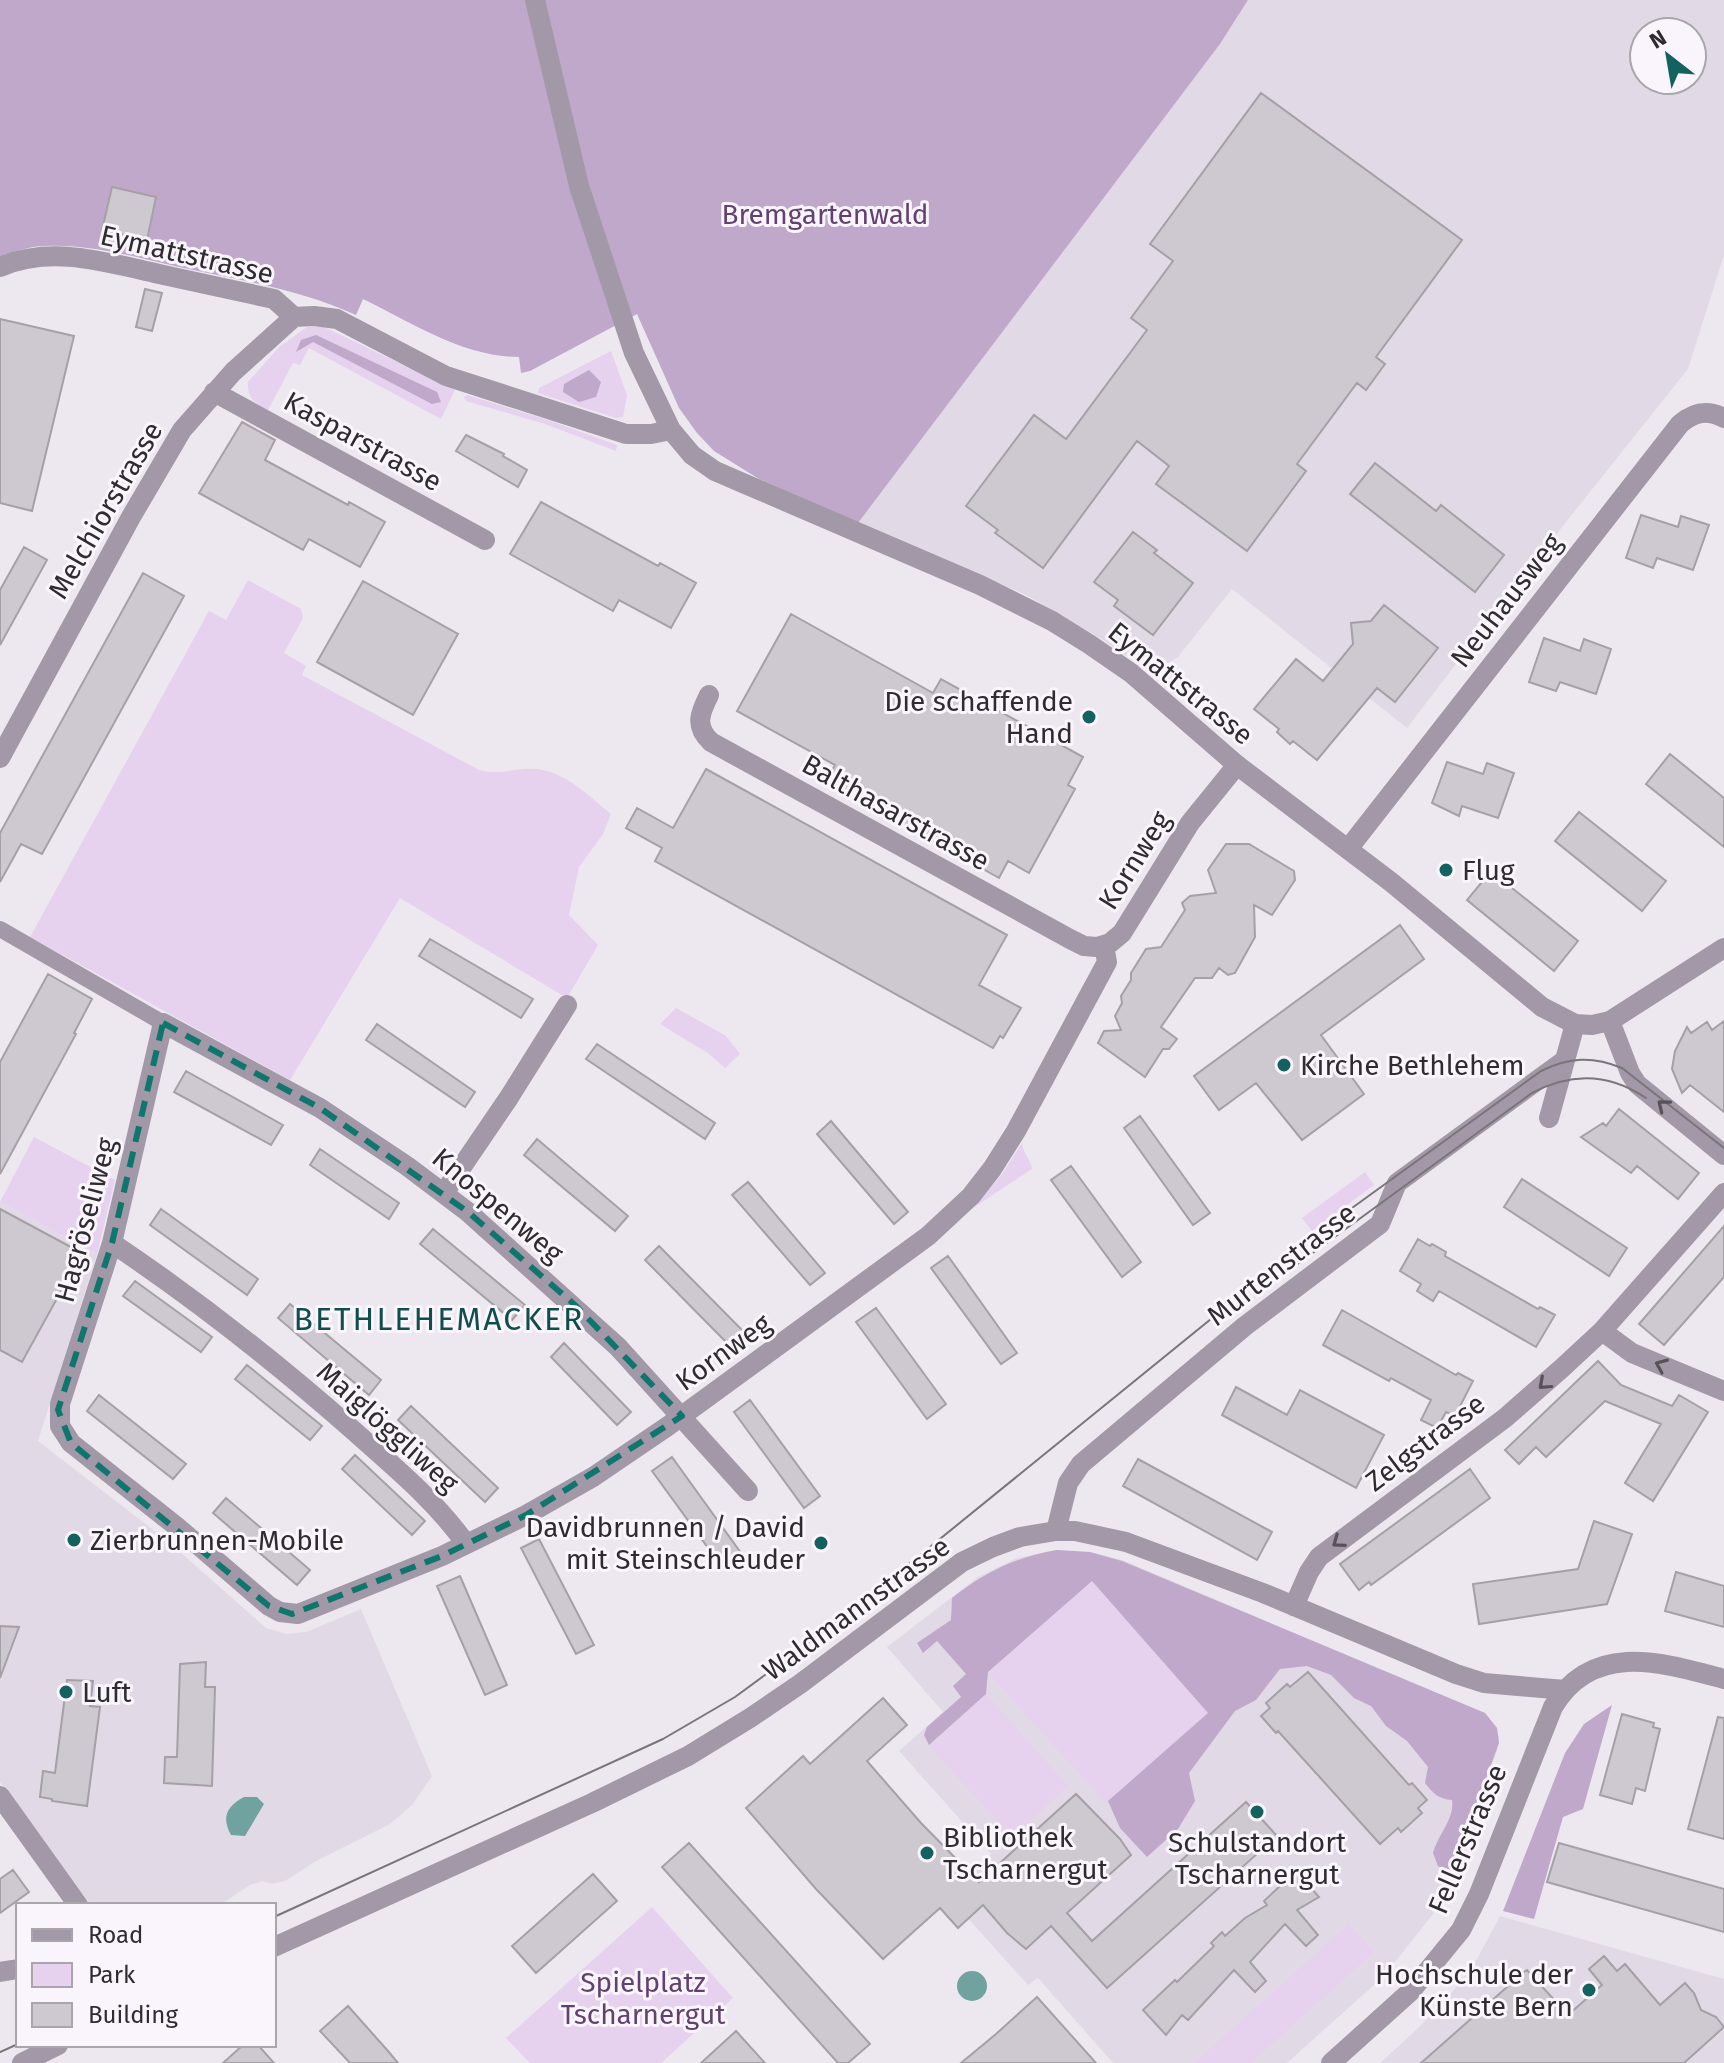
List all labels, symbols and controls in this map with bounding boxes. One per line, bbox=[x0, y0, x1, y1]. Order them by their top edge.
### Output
north arrow bbox=[1628, 16, 1708, 96]
text: N bbox=[1645, 24, 1671, 55]
park label: Bremgartenwald bbox=[721, 198, 929, 231]
street label: Eymattstrasse bbox=[97, 219, 277, 290]
street label: Kasparstrasse bbox=[278, 384, 447, 498]
street label: Melchiorstrasse bbox=[41, 416, 169, 605]
street label: Neuhausweg bbox=[1444, 526, 1569, 674]
street label: Eymattstrasse bbox=[1102, 615, 1260, 752]
place label: Die schaffende Hand bbox=[884, 685, 1073, 750]
marker: Die schaffende Hand bbox=[1080, 708, 1098, 726]
street label: Balthasarstrasse bbox=[796, 747, 995, 878]
street label: Kornweg bbox=[1091, 805, 1178, 915]
place label: Flug bbox=[1462, 854, 1515, 887]
marker: Flug bbox=[1437, 861, 1455, 879]
place label: Kirche Bethlehem bbox=[1300, 1049, 1525, 1082]
marker: Kirche Bethlehem bbox=[1275, 1056, 1293, 1074]
one-way arrow bbox=[1658, 1101, 1673, 1115]
street label: Hagröseliweg bbox=[48, 1134, 123, 1306]
street label: Knospenweg bbox=[426, 1141, 570, 1270]
street label: Murtenstrasse bbox=[1200, 1196, 1362, 1333]
district label: BETHLEHEMACKER bbox=[294, 1300, 584, 1338]
street label: Kornweg bbox=[669, 1307, 778, 1398]
street label: Maiglöggliweg bbox=[310, 1355, 466, 1500]
one-way arrow bbox=[1655, 1358, 1669, 1374]
one-way arrow bbox=[1539, 1374, 1554, 1389]
street label: Zelgstrasse bbox=[1359, 1387, 1492, 1498]
place label: Davidbrunnen / David mit Steinschleuder bbox=[525, 1511, 805, 1576]
place label: Zierbrunnen-Mobile bbox=[90, 1524, 344, 1557]
street label: Waldmannstrasse bbox=[756, 1529, 956, 1687]
marker: Zierbrunnen-Mobile bbox=[65, 1531, 83, 1549]
one-way arrow bbox=[1332, 1532, 1347, 1547]
marker: Davidbrunnen / David mit Steinschleuder bbox=[812, 1534, 830, 1552]
place label: Luft bbox=[82, 1676, 132, 1709]
marker: Luft bbox=[57, 1683, 75, 1701]
street label: Fellerstrasse bbox=[1421, 1760, 1514, 1919]
marker: Schulstandort Tscharnergut bbox=[1248, 1803, 1266, 1821]
place label: Bibliothek Tscharnergut bbox=[943, 1821, 1109, 1886]
place label: Schulstandort Tscharnergut bbox=[1168, 1826, 1347, 1891]
marker: Bibliothek Tscharnergut bbox=[918, 1844, 936, 1862]
legend bbox=[16, 1903, 276, 2047]
text: Road bbox=[88, 1921, 143, 1949]
place label: Hochschule der Künste Bern bbox=[1375, 1958, 1573, 2023]
text: Park bbox=[88, 1961, 136, 1989]
park label: Spielplatz Tscharnergut bbox=[561, 1966, 726, 2031]
marker: Hochschule der Künste Bern bbox=[1580, 1981, 1598, 1999]
text: Building bbox=[88, 2001, 178, 2029]

